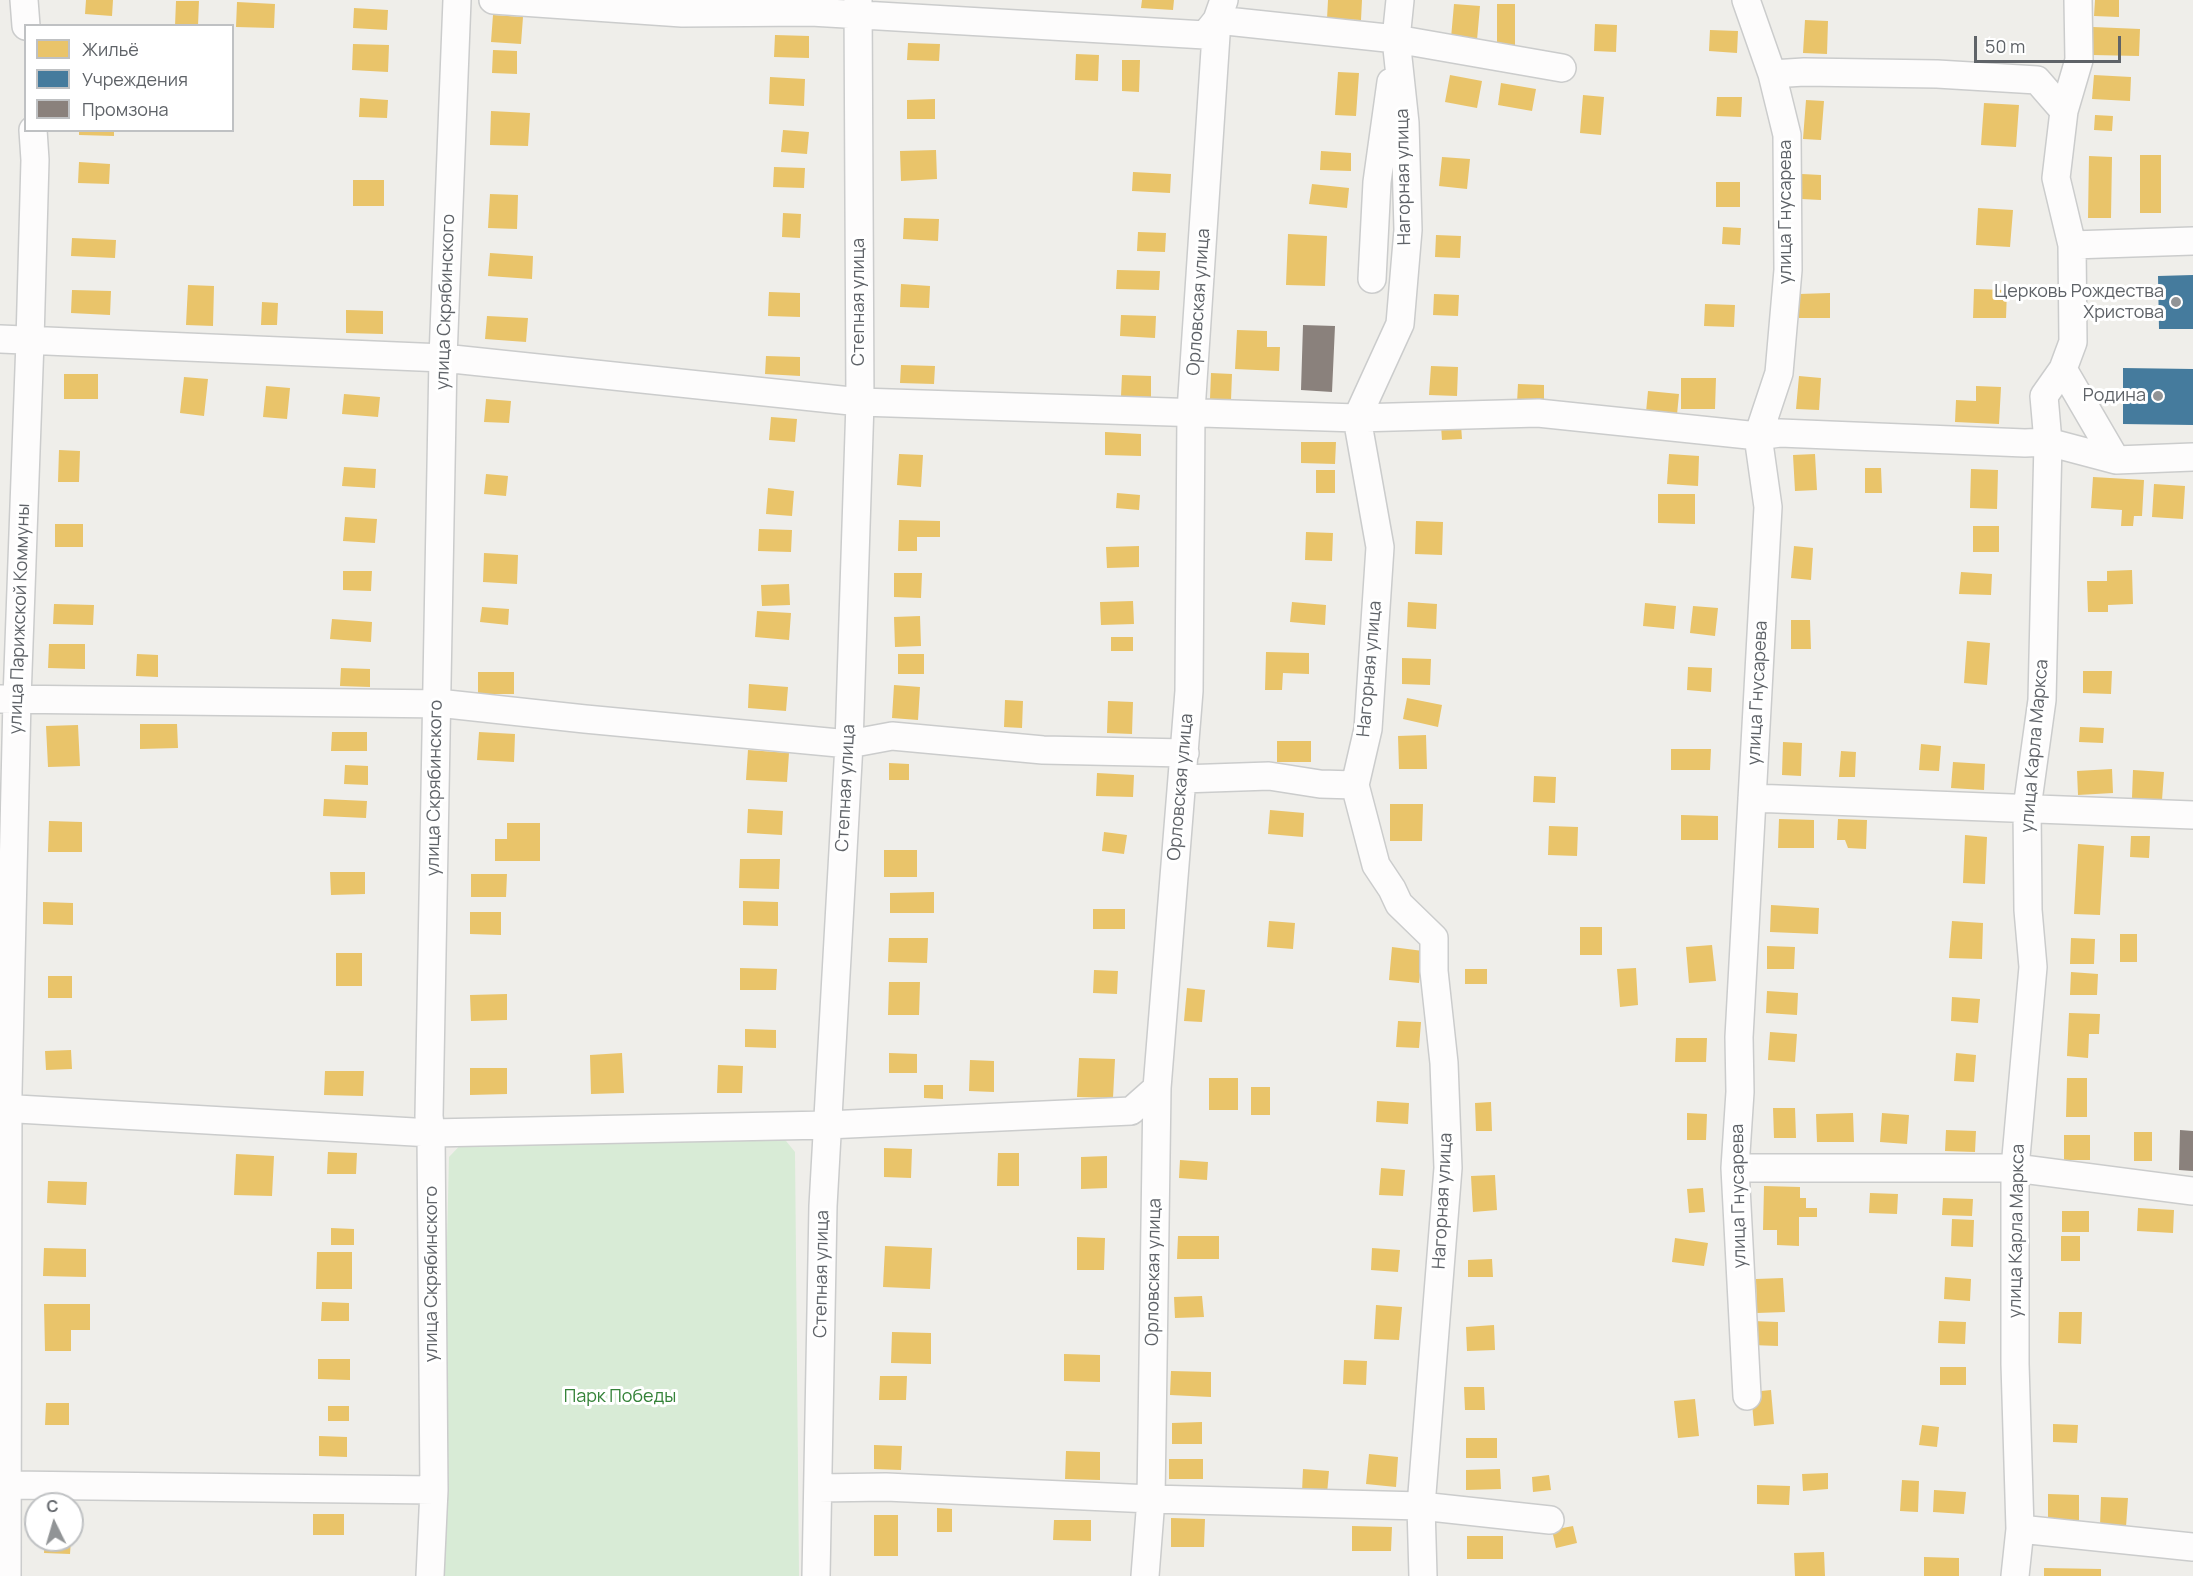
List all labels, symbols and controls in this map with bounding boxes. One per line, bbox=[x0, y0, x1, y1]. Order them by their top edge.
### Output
legend bbox=[24, 24, 234, 132]
scale bar bbox=[1977, 24, 2124, 62]
text: 50 m bbox=[1985, 34, 2025, 58]
text: Жильё bbox=[82, 37, 139, 61]
text: Учреждения bbox=[82, 67, 188, 91]
text: Промзона bbox=[82, 97, 169, 121]
street label: Нагорная улица bbox=[1392, 108, 1416, 246]
street label: улица Гнусарева bbox=[1775, 140, 1797, 284]
street label: улица Скрябинского bbox=[432, 213, 460, 391]
street label: Орловская улица bbox=[1183, 228, 1215, 376]
street label: Степная улица bbox=[848, 238, 870, 366]
place label: Церковь Рождества Христова bbox=[1994, 281, 2164, 324]
marker: Церковь Рождества Христова bbox=[2169, 295, 2183, 309]
place label: Родина bbox=[2083, 385, 2146, 407]
marker: Родина bbox=[2151, 389, 2165, 403]
street label: улица Парижской Коммуны bbox=[5, 503, 35, 735]
street label: Нагорная улица bbox=[1353, 600, 1387, 738]
street label: улица Гнусарева bbox=[1743, 620, 1773, 766]
street label: улица Карла Маркса bbox=[2017, 658, 2053, 834]
street label: улица Скрябинского bbox=[423, 700, 447, 876]
street label: Орловская улица bbox=[1164, 713, 1198, 861]
street label: Степная улица bbox=[832, 724, 860, 852]
street label: улица Гнусарева bbox=[1727, 1124, 1751, 1268]
street label: Нагорная улица bbox=[1429, 1132, 1457, 1270]
street label: улица Карла Маркса bbox=[2005, 1144, 2029, 1318]
street label: улица Скрябинского bbox=[421, 1186, 443, 1362]
street label: Орловская улица bbox=[1142, 1198, 1166, 1346]
street label: Степная улица bbox=[810, 1210, 834, 1338]
park label: Парк Победы bbox=[564, 1386, 676, 1408]
north arrow bbox=[24, 1492, 84, 1552]
text: С bbox=[46, 1495, 59, 1518]

